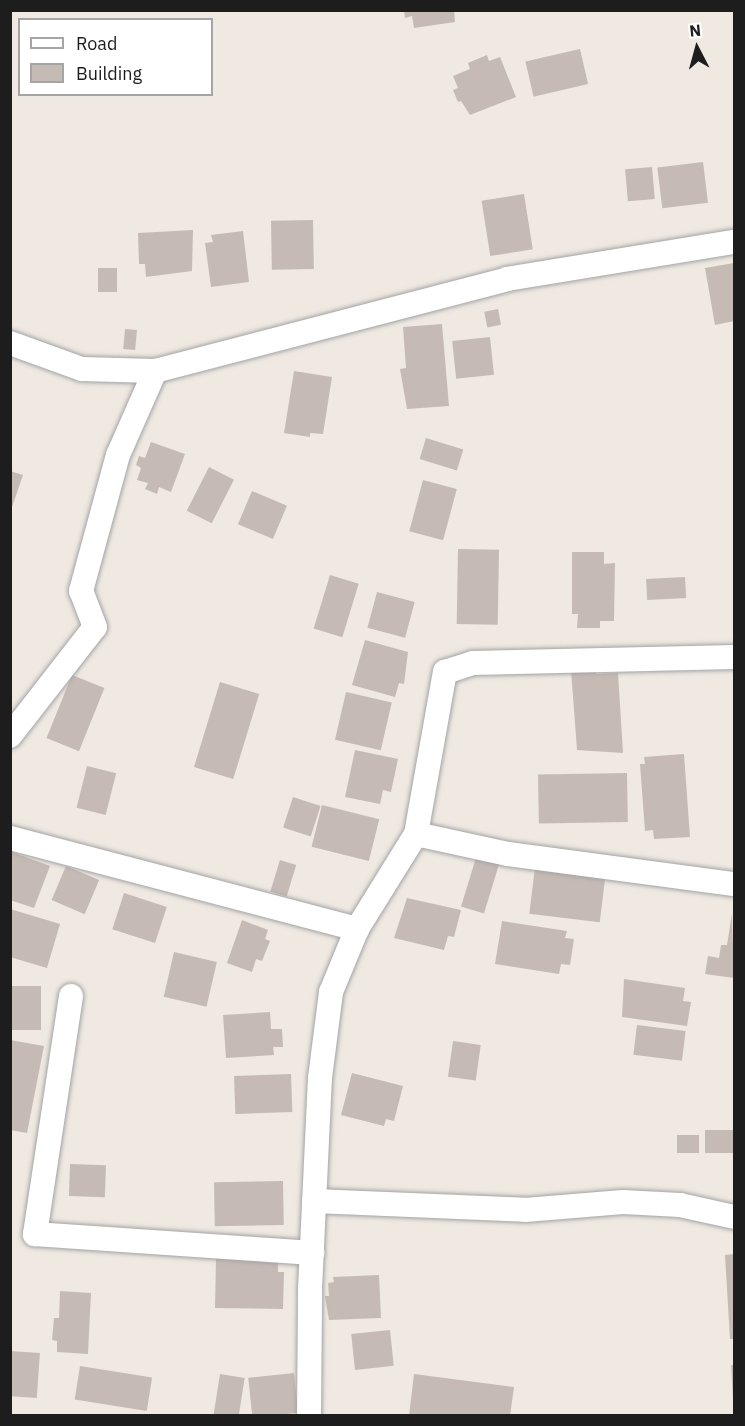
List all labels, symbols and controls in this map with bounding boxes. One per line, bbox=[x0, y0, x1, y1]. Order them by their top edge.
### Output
legend bbox=[18, 18, 213, 96]
north arrow bbox=[667, 18, 727, 78]
text: N bbox=[688, 20, 702, 41]
text: Road bbox=[76, 32, 117, 55]
text: Building bbox=[76, 62, 142, 85]

